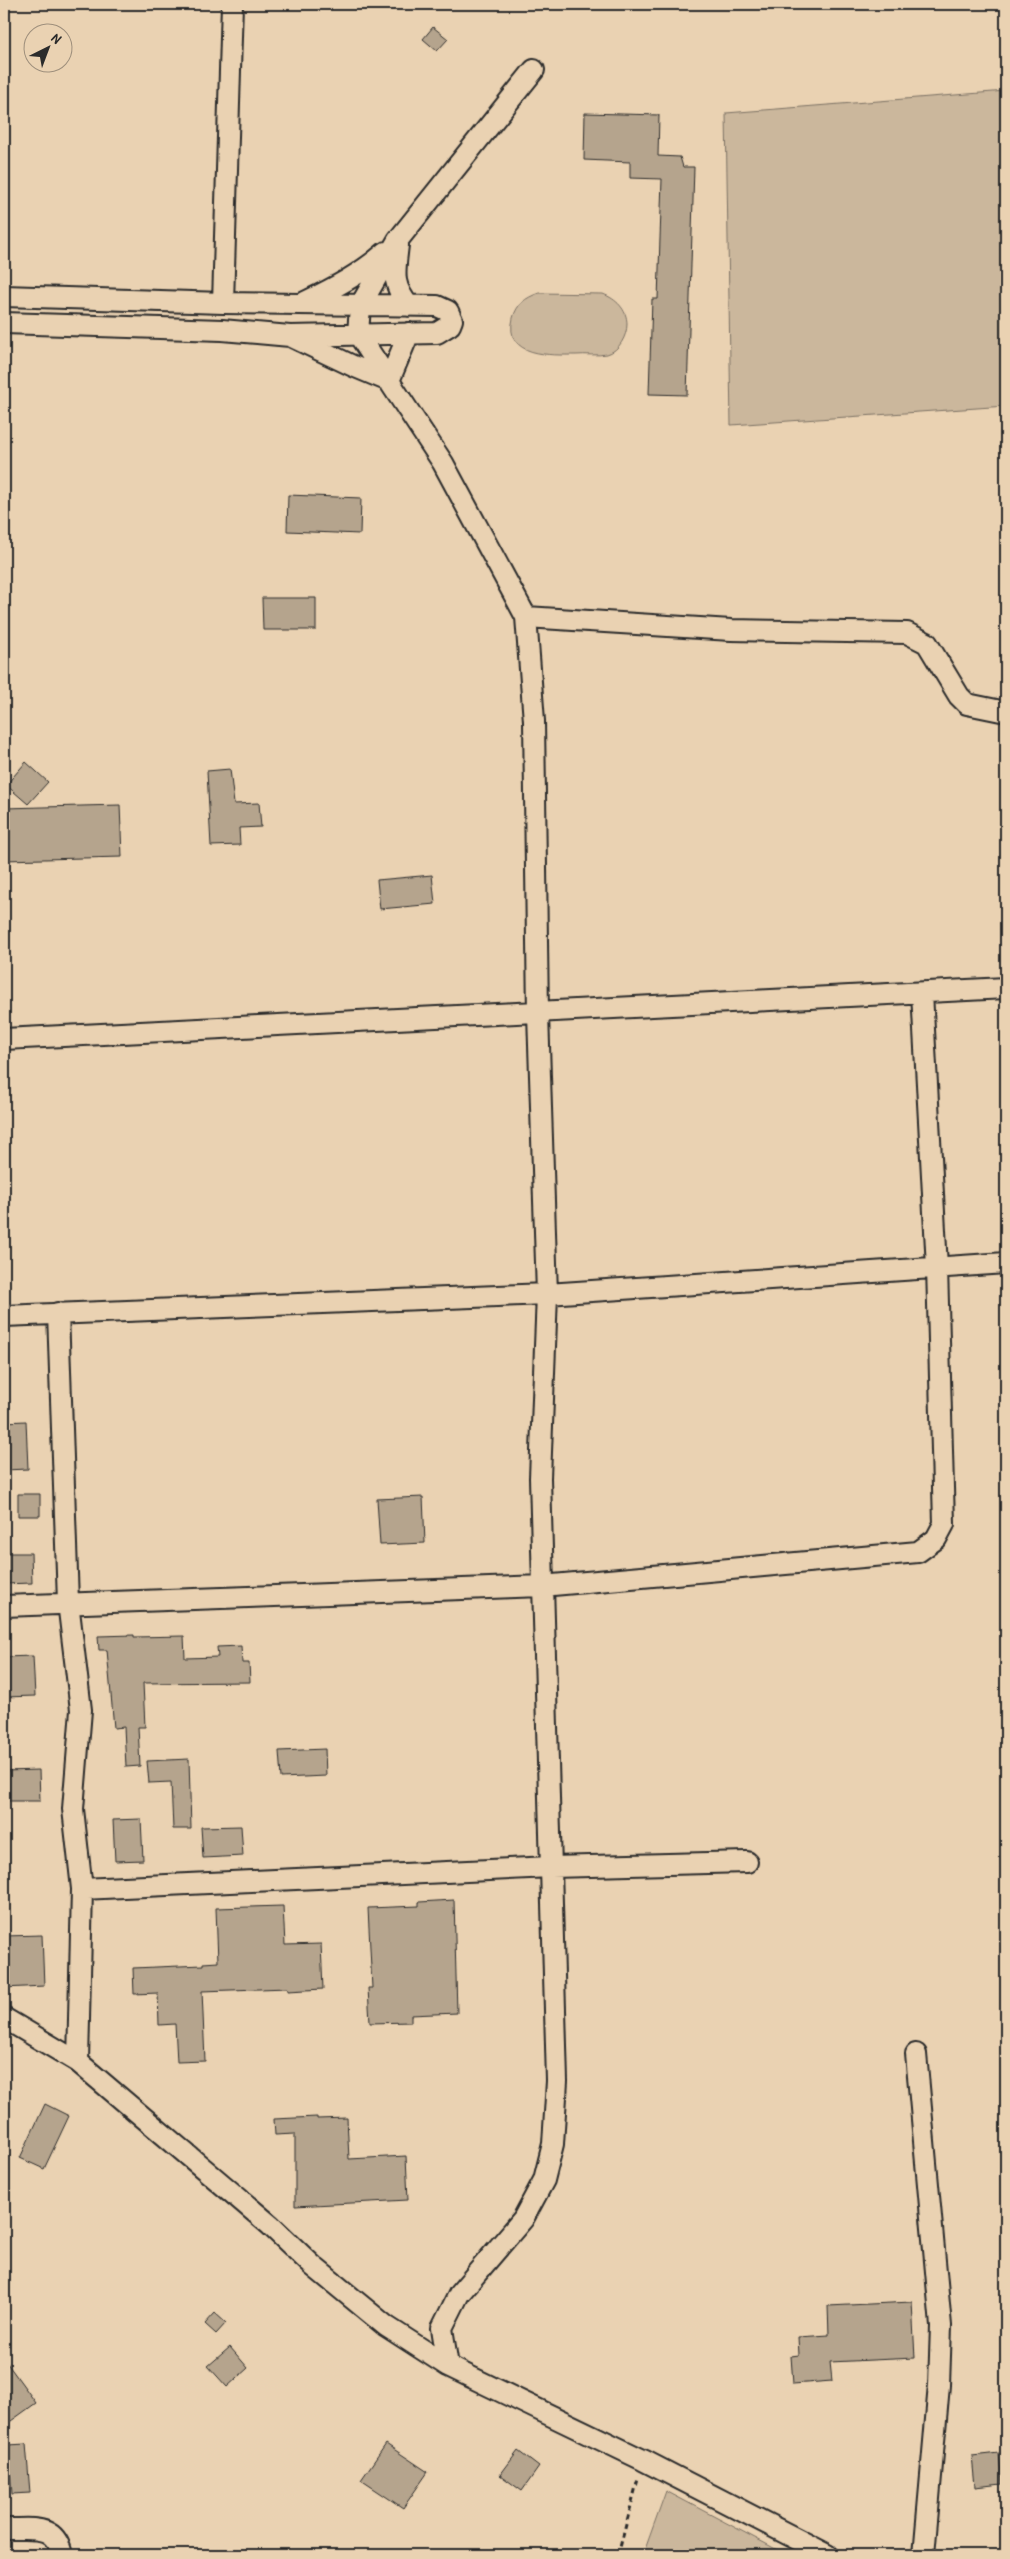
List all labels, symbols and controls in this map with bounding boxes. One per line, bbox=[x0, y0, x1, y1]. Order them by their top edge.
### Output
north arrow bbox=[22, 22, 72, 72]
text: N bbox=[48, 28, 67, 48]

